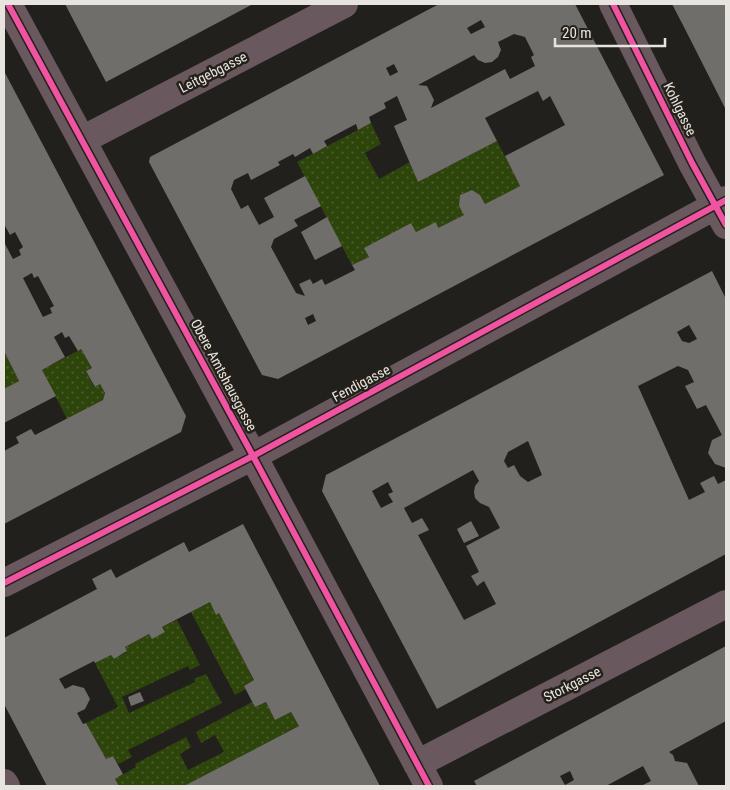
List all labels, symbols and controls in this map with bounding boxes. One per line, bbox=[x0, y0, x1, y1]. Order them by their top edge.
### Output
scale bar bbox=[555, 15, 665, 47]
text: 20 m bbox=[562, 24, 592, 42]
street label: Leitgebgasse bbox=[176, 48, 250, 96]
street label: Kohlgasse bbox=[660, 80, 700, 139]
street label: Obere Amtshausgasse bbox=[188, 316, 260, 434]
street label: Fendigasse bbox=[329, 361, 393, 405]
street label: Storkgasse bbox=[541, 663, 603, 705]

